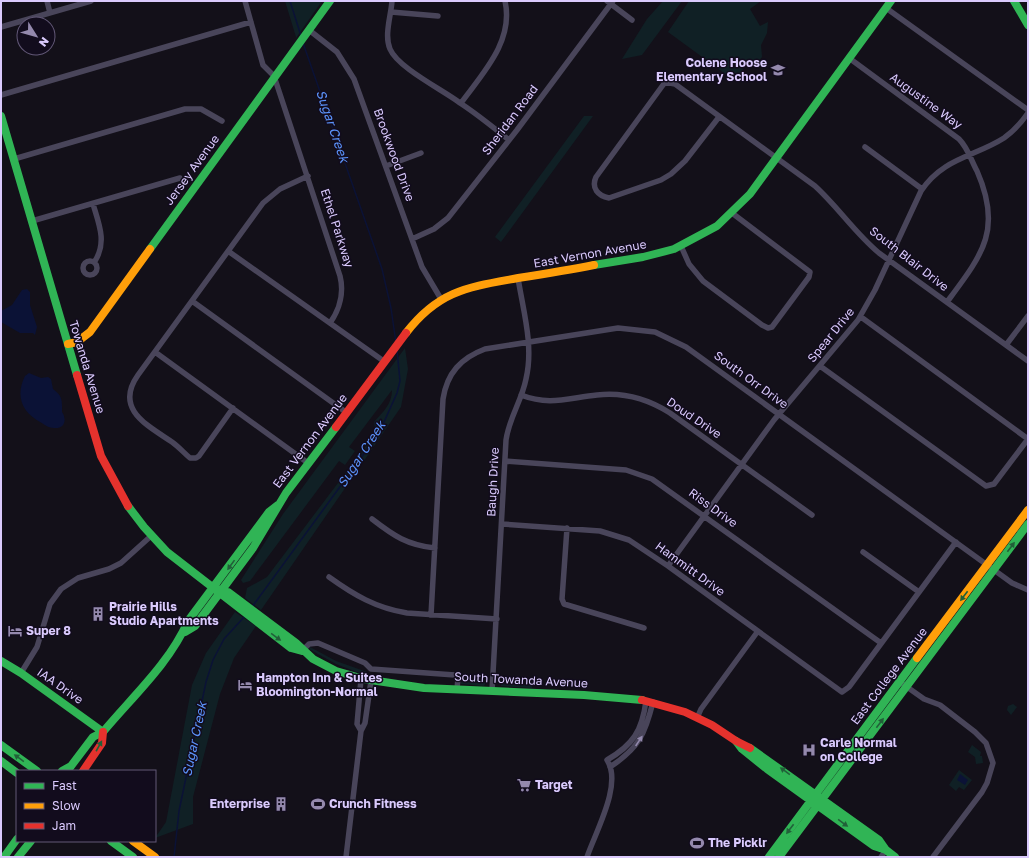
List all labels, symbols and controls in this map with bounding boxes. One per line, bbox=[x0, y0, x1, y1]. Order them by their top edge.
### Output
north arrow bbox=[16, 16, 56, 56]
text: N bbox=[37, 35, 52, 50]
place label: Colene Hoose Elementary School bbox=[656, 55, 767, 84]
school or university icon: Colene Hoose Elementary School bbox=[770, 62, 786, 78]
street label: Augustine Way bbox=[887, 69, 966, 132]
street label: Sheridan Road bbox=[478, 82, 541, 158]
water label: Sugar Creek bbox=[313, 87, 353, 166]
street label: Brookwood Drive bbox=[371, 106, 418, 203]
street label: Jersey Avenue bbox=[161, 132, 222, 208]
street label: Ethel Parkway bbox=[318, 186, 357, 269]
street label: South Blair Drive bbox=[867, 223, 952, 294]
street label: East Vernon Avenue bbox=[532, 236, 648, 271]
street label: Spear Drive bbox=[804, 304, 857, 365]
street label: Towanda Avenue bbox=[66, 318, 109, 415]
street label: South Orr Drive bbox=[711, 348, 791, 412]
street label: East Vernon Avenue bbox=[269, 390, 350, 491]
street label: Doud Drive bbox=[664, 394, 725, 441]
water label: Sugar Creek bbox=[334, 416, 389, 490]
street label: Baugh Drive bbox=[483, 447, 502, 517]
street label: Riss Drive bbox=[686, 485, 741, 530]
street label: Hammitt Drive bbox=[652, 538, 728, 599]
one-way arrow bbox=[1007, 541, 1015, 552]
one-way arrow bbox=[227, 559, 235, 570]
one-way arrow bbox=[960, 591, 968, 601]
place label: Prairie Hills Studio Apartments bbox=[109, 599, 219, 628]
building icon: Prairie Hills Studio Apartments bbox=[90, 606, 106, 622]
hotel icon: Super 8 bbox=[7, 623, 23, 639]
place label: Super 8 bbox=[26, 623, 71, 638]
street label: East College Avenue bbox=[847, 624, 930, 727]
one-way arrow bbox=[271, 633, 281, 641]
street label: IAA Drive bbox=[34, 664, 86, 707]
street label: South Towanda Avenue bbox=[454, 669, 588, 690]
place label: Hampton Inn & Suites Bloomington-Normal bbox=[256, 670, 383, 699]
hotel icon: Hampton Inn & Suites Bloomington-Normal bbox=[237, 677, 253, 693]
water label: Sugar Creek bbox=[178, 699, 210, 778]
one-way arrow bbox=[876, 717, 884, 728]
place label: Carle Normal on College bbox=[820, 735, 897, 764]
one-way arrow bbox=[635, 736, 643, 746]
one-way arrow bbox=[96, 740, 103, 752]
hospital icon: Carle Normal on College bbox=[801, 742, 817, 758]
one-way arrow bbox=[14, 754, 24, 762]
one-way arrow bbox=[780, 767, 790, 775]
legend bbox=[16, 770, 156, 842]
supermarket icon: Target bbox=[516, 777, 532, 793]
place label: Target bbox=[535, 777, 573, 792]
text: Fast bbox=[52, 778, 77, 793]
place label: Enterprise bbox=[210, 796, 270, 811]
building icon: Enterprise bbox=[273, 796, 289, 812]
sports icon: Crunch Fitness bbox=[310, 796, 326, 812]
place label: Crunch Fitness bbox=[329, 796, 417, 811]
text: Slow bbox=[52, 798, 80, 813]
text: Jam bbox=[52, 818, 76, 833]
one-way arrow bbox=[838, 819, 848, 827]
one-way arrow bbox=[786, 824, 794, 834]
sports icon: The Picklr bbox=[689, 835, 705, 851]
place label: The Picklr bbox=[708, 835, 767, 850]

